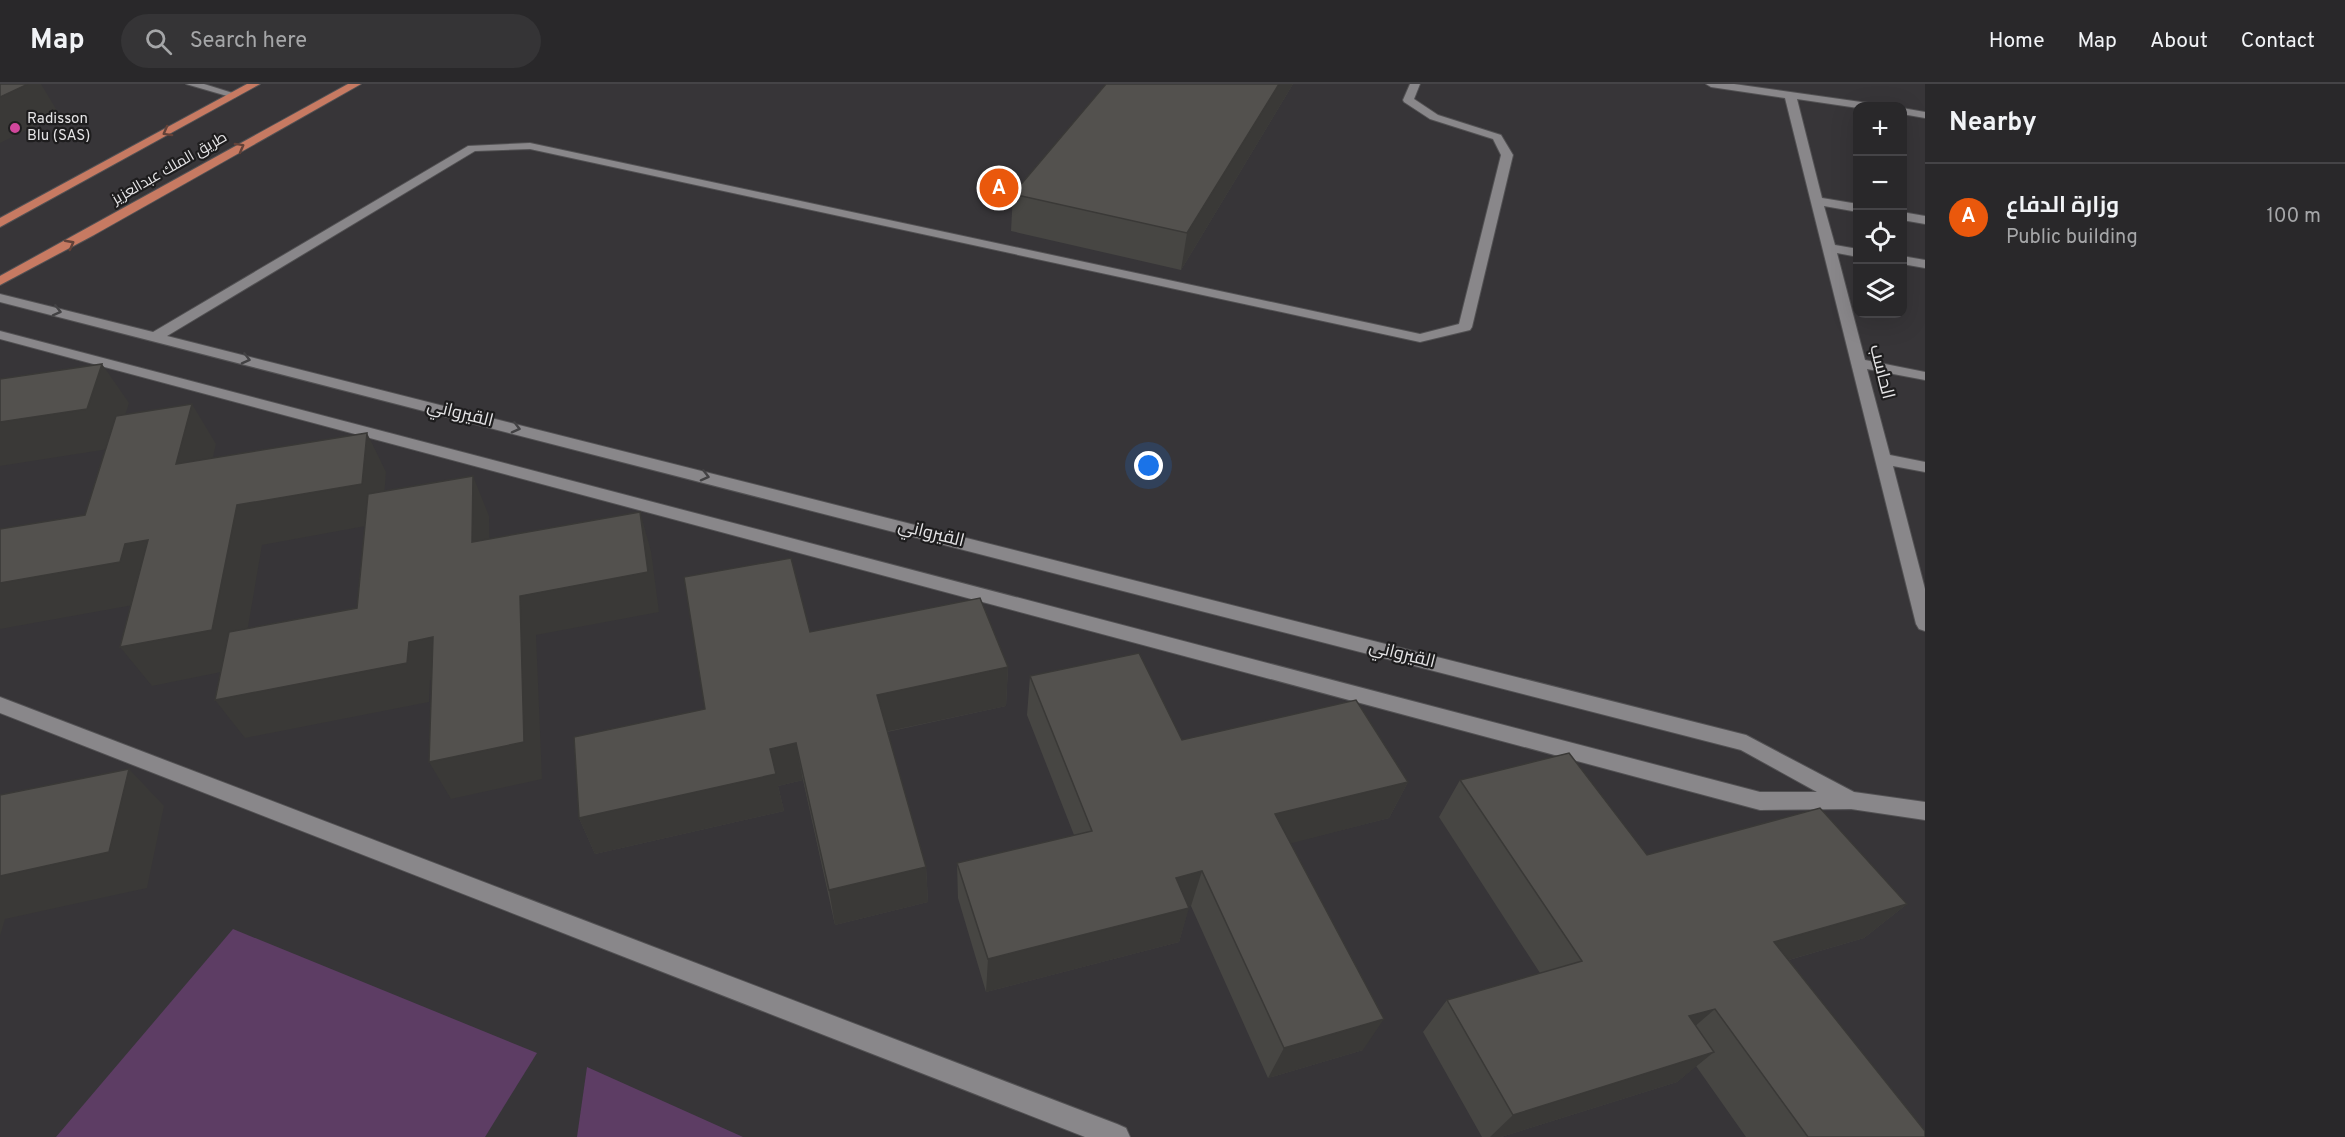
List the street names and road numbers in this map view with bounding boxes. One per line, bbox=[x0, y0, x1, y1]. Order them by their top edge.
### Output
street label: طريق الملك عبدالعزيز bbox=[108, 128, 231, 210]
street label: الحاسب bbox=[1863, 342, 1899, 402]
street label: القيرواني bbox=[424, 395, 495, 434]
street label: القيرواني bbox=[895, 515, 966, 554]
street label: القيرواني bbox=[1366, 636, 1437, 675]

